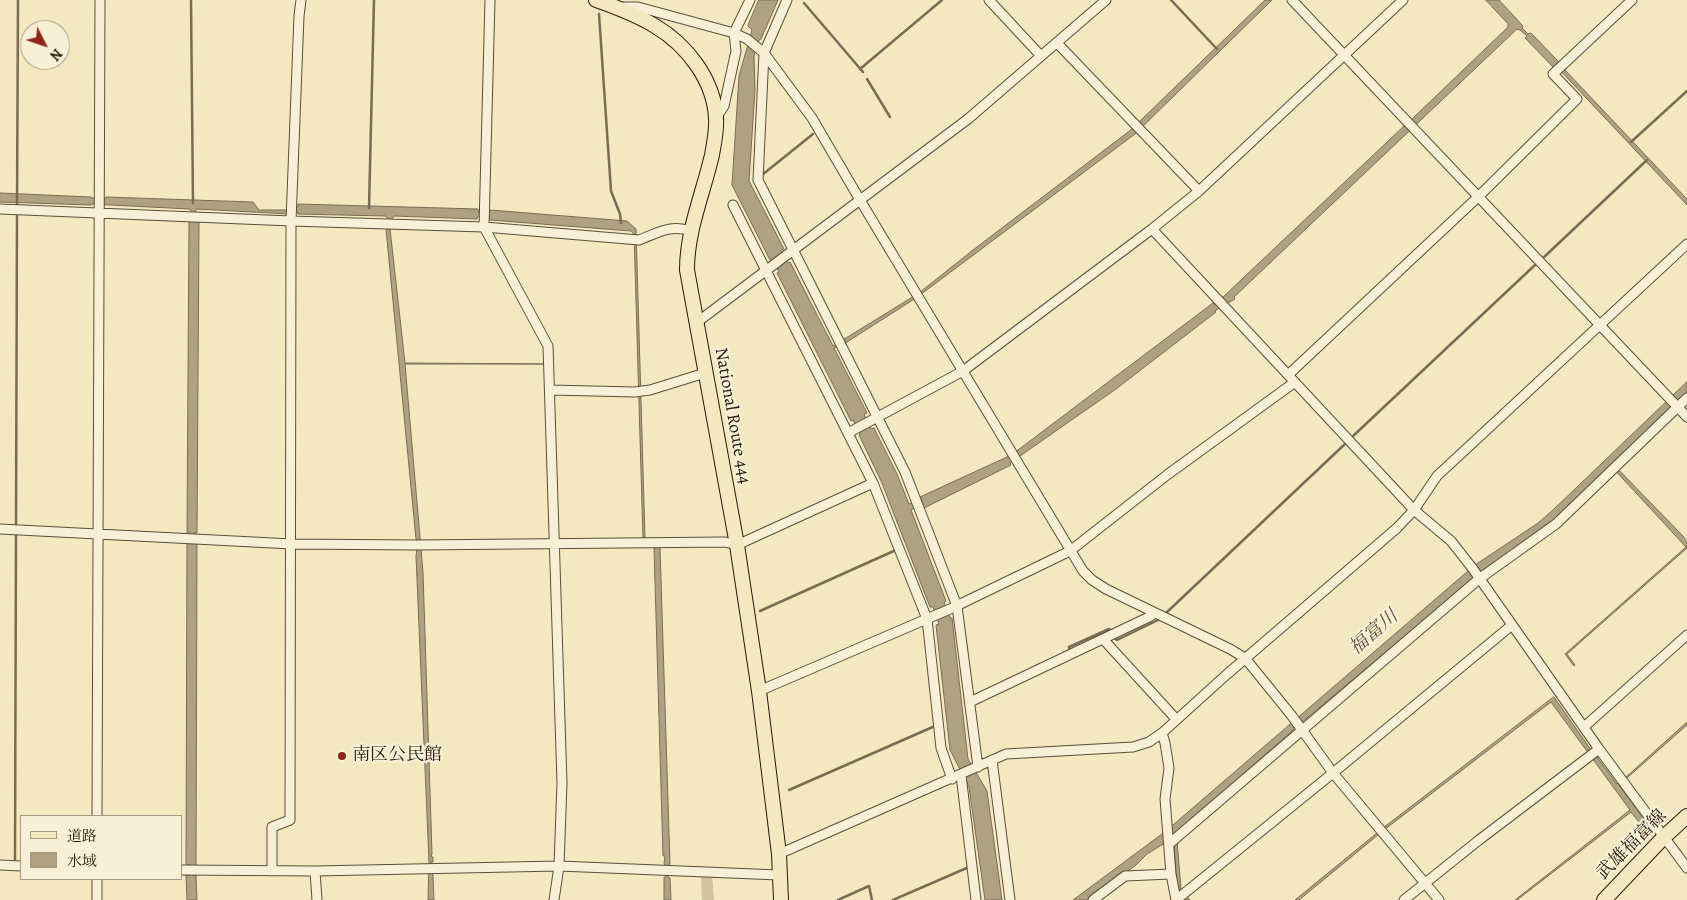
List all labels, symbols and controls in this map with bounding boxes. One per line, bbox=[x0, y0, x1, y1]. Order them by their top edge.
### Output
north arrow bbox=[20, 20, 70, 70]
text: N bbox=[45, 44, 66, 65]
street label: National Route 444 bbox=[709, 346, 755, 486]
water label: 福富川 bbox=[1345, 606, 1403, 660]
place label: 南区公民館 bbox=[352, 745, 442, 767]
marker: 南区公民館 bbox=[336, 750, 348, 762]
street label: 武雄福富線 bbox=[1593, 806, 1671, 884]
legend bbox=[20, 815, 182, 880]
text: 道路 bbox=[67, 826, 97, 846]
text: 水域 bbox=[67, 851, 97, 871]

